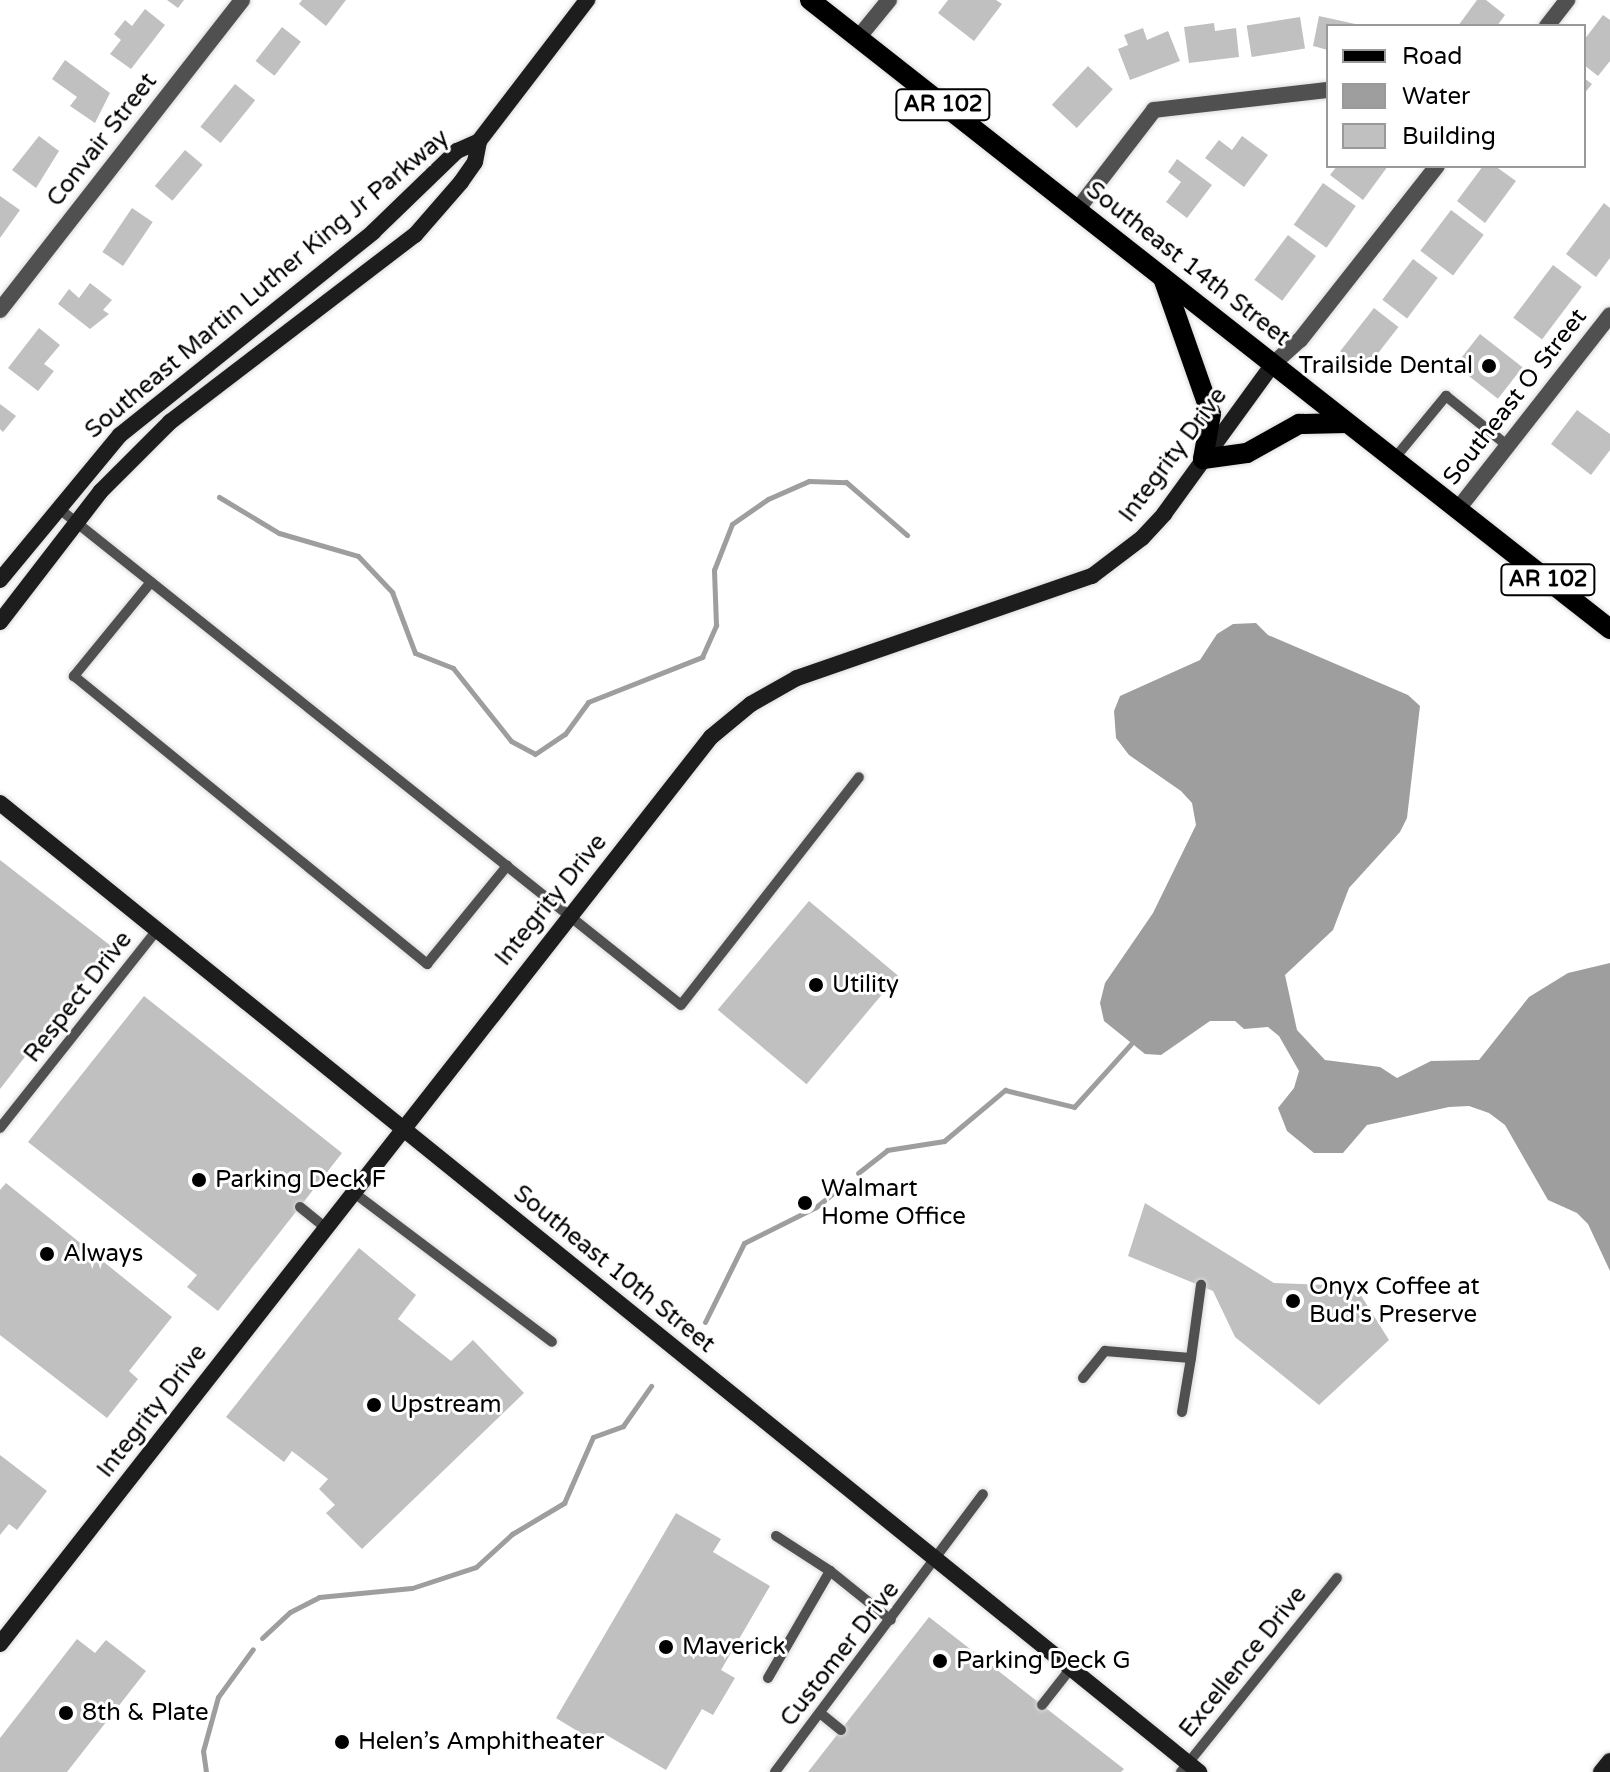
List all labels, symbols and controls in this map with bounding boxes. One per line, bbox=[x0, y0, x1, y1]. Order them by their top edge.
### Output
legend bbox=[1326, 24, 1586, 168]
text: Road bbox=[1402, 42, 1462, 71]
street label: Convair Street bbox=[41, 68, 163, 212]
text: Water bbox=[1402, 82, 1470, 111]
road number: AR 102 bbox=[895, 87, 991, 123]
text: Building bbox=[1402, 122, 1496, 151]
street label: Southeast Martin Luther King Jr Parkway bbox=[79, 123, 455, 445]
street label: Southeast 14th Street bbox=[1080, 176, 1296, 352]
street label: Southeast O Street bbox=[1437, 303, 1593, 491]
place label: Trailside Dental bbox=[1299, 352, 1473, 380]
marker: Trailside Dental bbox=[1480, 357, 1498, 375]
street label: Integrity Drive bbox=[1113, 382, 1233, 528]
road number: AR 102 bbox=[1500, 562, 1596, 598]
street label: Integrity Drive bbox=[489, 828, 613, 972]
street label: Respect Drive bbox=[18, 926, 138, 1068]
place label: Utility bbox=[832, 971, 899, 999]
marker: Utility bbox=[807, 976, 825, 994]
place label: Parking Deck F bbox=[215, 1166, 386, 1194]
marker: Parking Deck F bbox=[190, 1171, 208, 1189]
place label: Walmart Home Office bbox=[821, 1175, 966, 1231]
street label: Southeast 10th Street bbox=[508, 1179, 720, 1359]
marker: Walmart Home Office bbox=[796, 1194, 814, 1212]
place label: Always bbox=[63, 1240, 143, 1268]
marker: Always bbox=[38, 1245, 56, 1263]
place label: Onyx Coffee at Bud's Preserve bbox=[1309, 1273, 1480, 1329]
marker: Onyx Coffee at Bud's Preserve bbox=[1284, 1292, 1302, 1310]
street label: Integrity Drive bbox=[91, 1339, 213, 1483]
place label: Upstream bbox=[390, 1391, 501, 1419]
marker: Upstream bbox=[365, 1396, 383, 1414]
street label: Customer Drive bbox=[774, 1576, 906, 1732]
street label: Excellence Drive bbox=[1173, 1581, 1313, 1743]
place label: Maverick bbox=[682, 1633, 786, 1661]
marker: Maverick bbox=[657, 1638, 675, 1656]
place label: Parking Deck G bbox=[956, 1647, 1131, 1675]
marker: Parking Deck G bbox=[931, 1652, 949, 1670]
place label: 8th & Plate bbox=[82, 1699, 209, 1727]
marker: 8th & Plate bbox=[57, 1704, 75, 1722]
place label: Helen’s Amphitheater bbox=[358, 1728, 604, 1756]
marker: Helen’s Amphitheater bbox=[333, 1733, 351, 1751]

